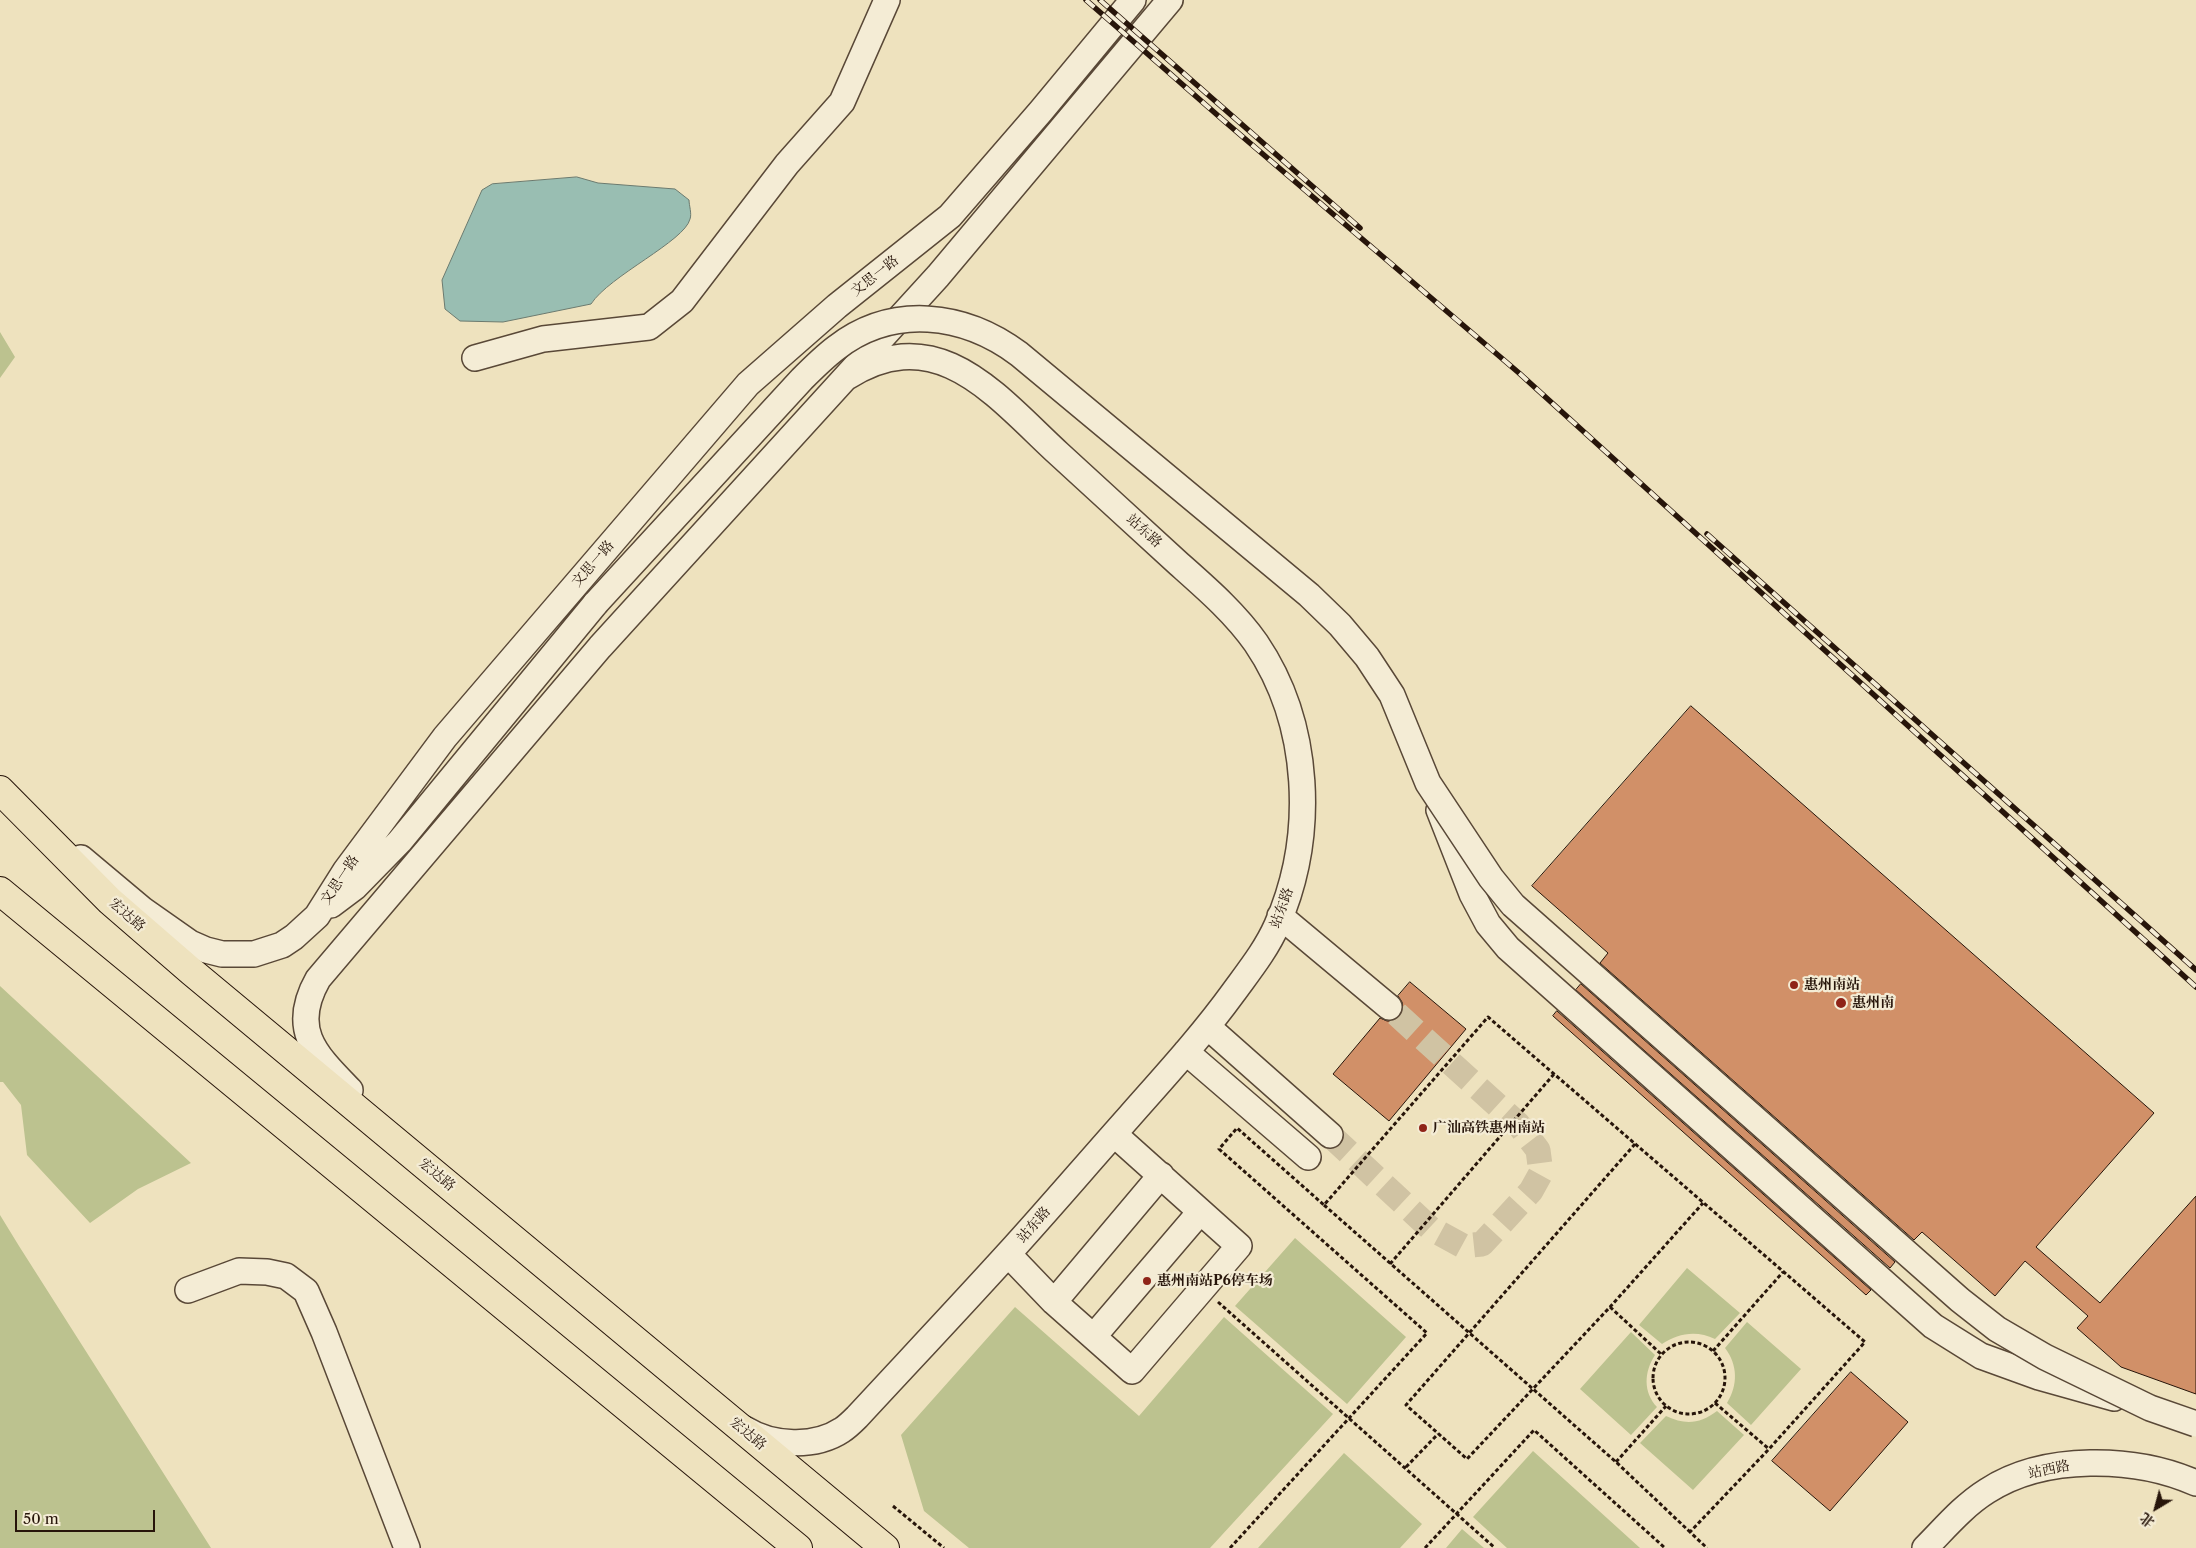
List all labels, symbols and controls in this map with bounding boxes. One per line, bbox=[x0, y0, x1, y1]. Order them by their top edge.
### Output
street label: 文思一路 bbox=[848, 252, 902, 300]
street label: 站东路 bbox=[1123, 511, 1165, 551]
street label: 文思一路 bbox=[568, 537, 618, 591]
street label: 文思一路 bbox=[317, 852, 363, 908]
street label: 站东路 bbox=[1267, 885, 1297, 931]
street label: 宏达路 bbox=[106, 895, 148, 935]
place label: 惠州南站 bbox=[1804, 977, 1860, 993]
marker: 惠州南站 bbox=[1788, 979, 1800, 991]
place label: 惠州南 bbox=[1852, 995, 1894, 1011]
marker: 惠州南 bbox=[1834, 996, 1848, 1010]
place label: 广汕高铁惠州南站 bbox=[1433, 1120, 1545, 1136]
marker: 广汕高铁惠州南站 bbox=[1417, 1122, 1429, 1134]
street label: 宏达路 bbox=[416, 1155, 458, 1195]
street label: 站东路 bbox=[1014, 1204, 1054, 1246]
place label: 惠州南站P6停车场 bbox=[1157, 1273, 1273, 1289]
marker: 惠州南站P6停车场 bbox=[1141, 1275, 1153, 1287]
street label: 宏达路 bbox=[727, 1414, 769, 1454]
street label: 站西路 bbox=[2027, 1457, 2071, 1483]
north arrow bbox=[2131, 1483, 2181, 1533]
scale bar bbox=[18, 1500, 158, 1532]
text: 50 m bbox=[23, 1509, 59, 1528]
text: 北 bbox=[2136, 1509, 2158, 1531]

